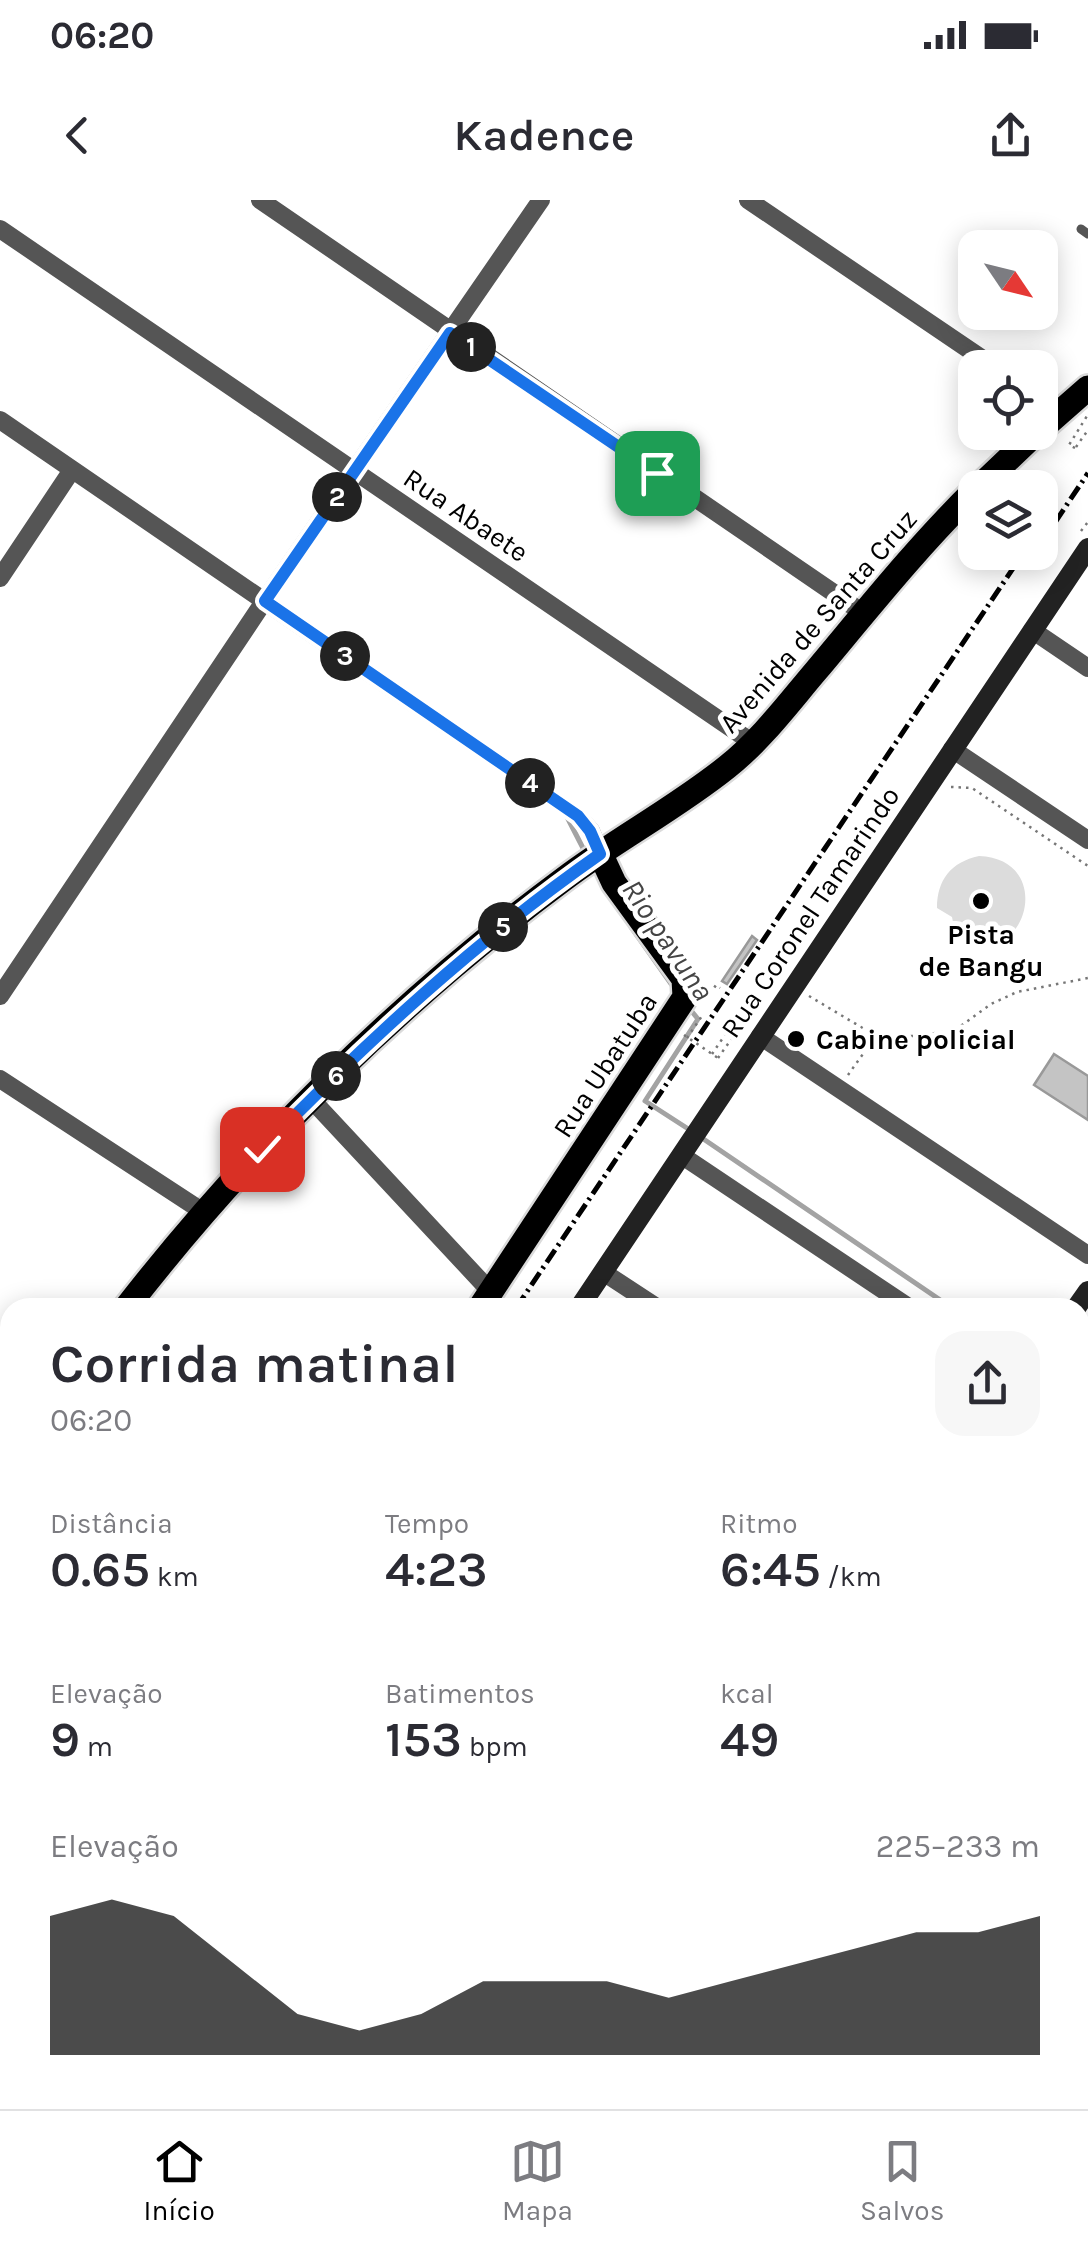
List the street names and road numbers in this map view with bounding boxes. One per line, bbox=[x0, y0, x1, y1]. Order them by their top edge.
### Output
street label: Rua Abaete bbox=[397, 461, 535, 569]
street label: Avenida de Santa Cruz bbox=[712, 503, 924, 739]
street label: Rua Coronel Tamarindo bbox=[714, 780, 906, 1044]
street label: Rua Ubatuba bbox=[546, 986, 664, 1144]

